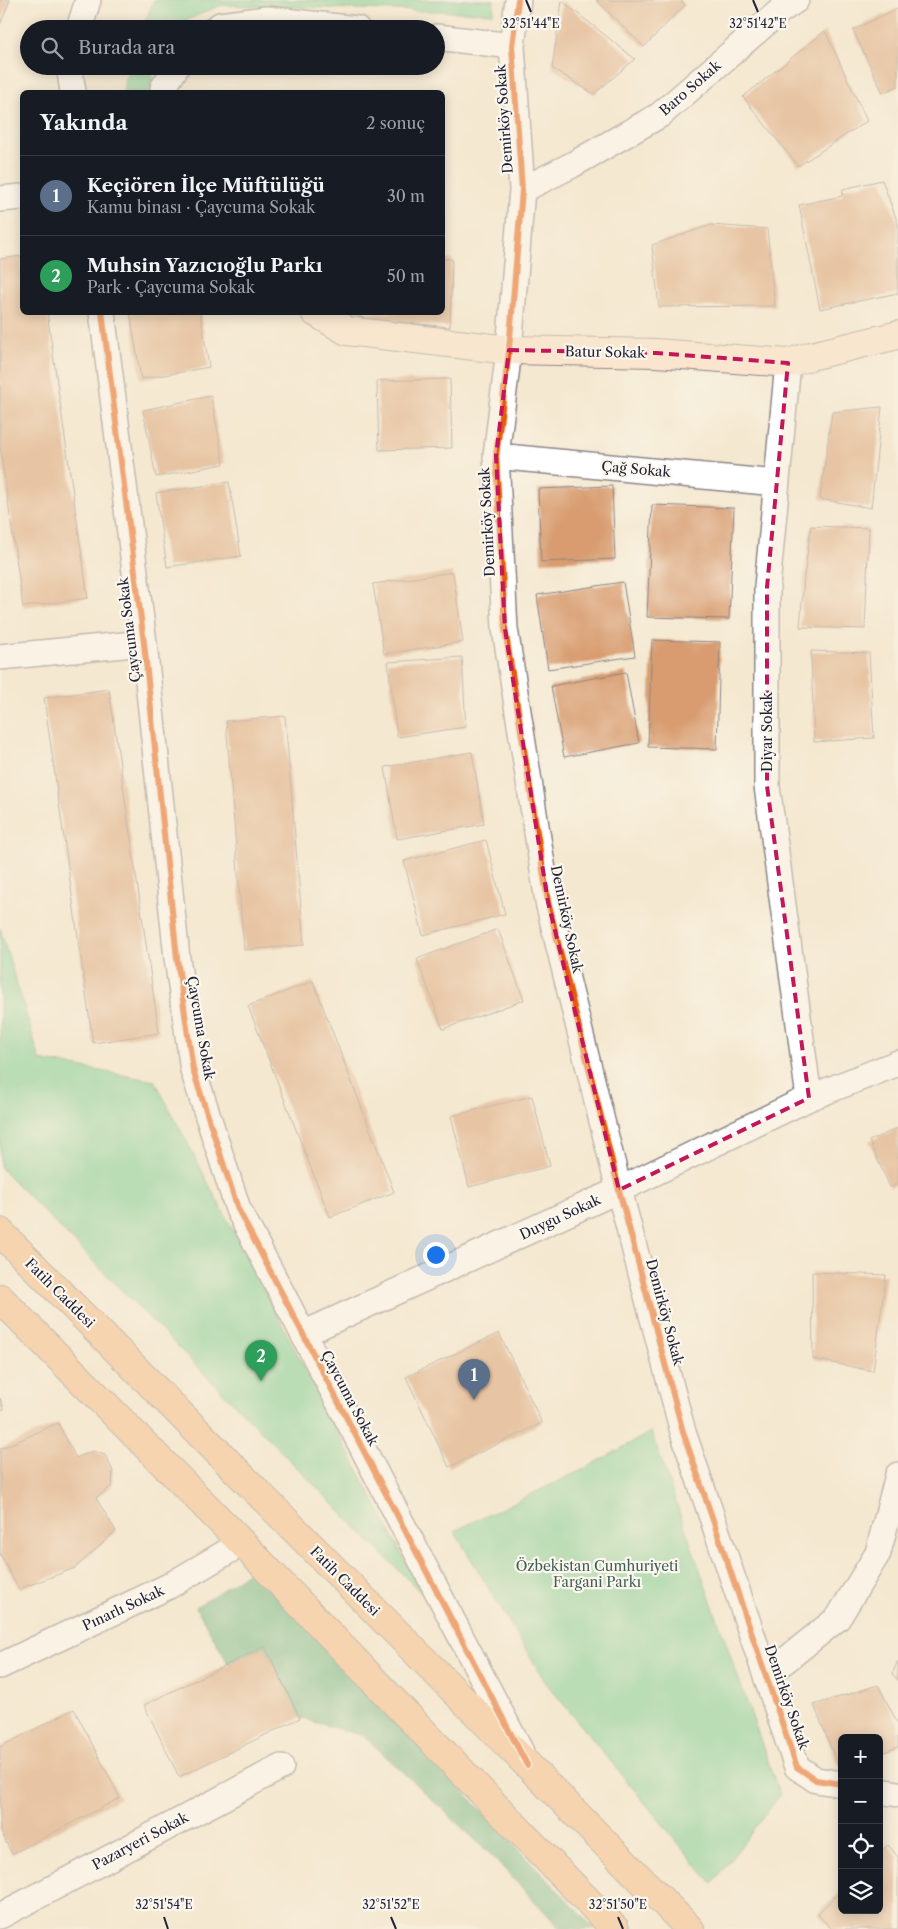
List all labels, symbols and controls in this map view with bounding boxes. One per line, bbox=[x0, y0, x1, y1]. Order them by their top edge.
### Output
text: 32°51'44"E bbox=[502, 16, 560, 31]
text: 32°51'42"E bbox=[729, 16, 787, 31]
search box bbox=[20, 20, 445, 75]
icon: search bbox=[38, 34, 66, 62]
text: Burada ara bbox=[78, 36, 175, 59]
street label: Baro Sokak bbox=[656, 56, 725, 120]
street label: Demirköy Sokak bbox=[491, 63, 517, 174]
text: Yakında bbox=[40, 110, 128, 135]
text: 2 sonuç bbox=[366, 113, 425, 133]
text: Keçiören İlçe Müftülüğü bbox=[87, 174, 325, 197]
text: 1 bbox=[52, 186, 60, 206]
text: 30 m bbox=[387, 186, 425, 206]
text: Kamu binası · Çaycuma Sokak bbox=[87, 197, 315, 217]
text: Muhsin Yazıcıoğlu Parkı bbox=[87, 254, 323, 277]
text: 2 bbox=[51, 266, 61, 286]
text: 50 m bbox=[387, 266, 425, 286]
text: Park · Çaycuma Sokak bbox=[87, 277, 255, 297]
street label: Batur Sokak bbox=[565, 342, 646, 362]
street label: Çağ Sokak bbox=[601, 457, 672, 481]
street label: Demirköy Sokak bbox=[475, 466, 499, 577]
street label: Çaycuma Sokak bbox=[114, 576, 144, 683]
street label: Diyar Sokak bbox=[758, 691, 776, 772]
street label: Demirköy Sokak bbox=[547, 864, 587, 975]
street label: Çaycuma Sokak bbox=[183, 975, 219, 1082]
street label: Duygu Sokak bbox=[517, 1190, 604, 1244]
your location bbox=[423, 1242, 449, 1268]
street label: Fatih Caddesi bbox=[21, 1254, 99, 1332]
street label: Demirköy Sokak bbox=[642, 1257, 688, 1368]
pin: 2 bbox=[245, 1340, 277, 1381]
street label: Çaycuma Sokak bbox=[317, 1347, 383, 1450]
pin: 1 bbox=[458, 1359, 490, 1400]
street label: Fatih Caddesi bbox=[306, 1542, 384, 1620]
park label: Özbekistan Cumhuriyeti Fargani Parkı bbox=[516, 1557, 678, 1591]
street label: Pınarlı Sokak bbox=[79, 1581, 167, 1635]
street label: Demirköy Sokak bbox=[761, 1642, 814, 1753]
map controls bbox=[838, 1734, 883, 1914]
button: + bbox=[838, 1734, 883, 1779]
button: − bbox=[838, 1779, 883, 1824]
street label: Pazaryeri Sokak bbox=[89, 1808, 192, 1874]
button: locate bbox=[838, 1824, 883, 1869]
button: layers bbox=[838, 1869, 883, 1914]
text: 32°51'54"E bbox=[135, 1897, 193, 1912]
text: 32°51'52"E bbox=[362, 1897, 420, 1912]
text: 32°51'50"E bbox=[589, 1897, 647, 1912]

